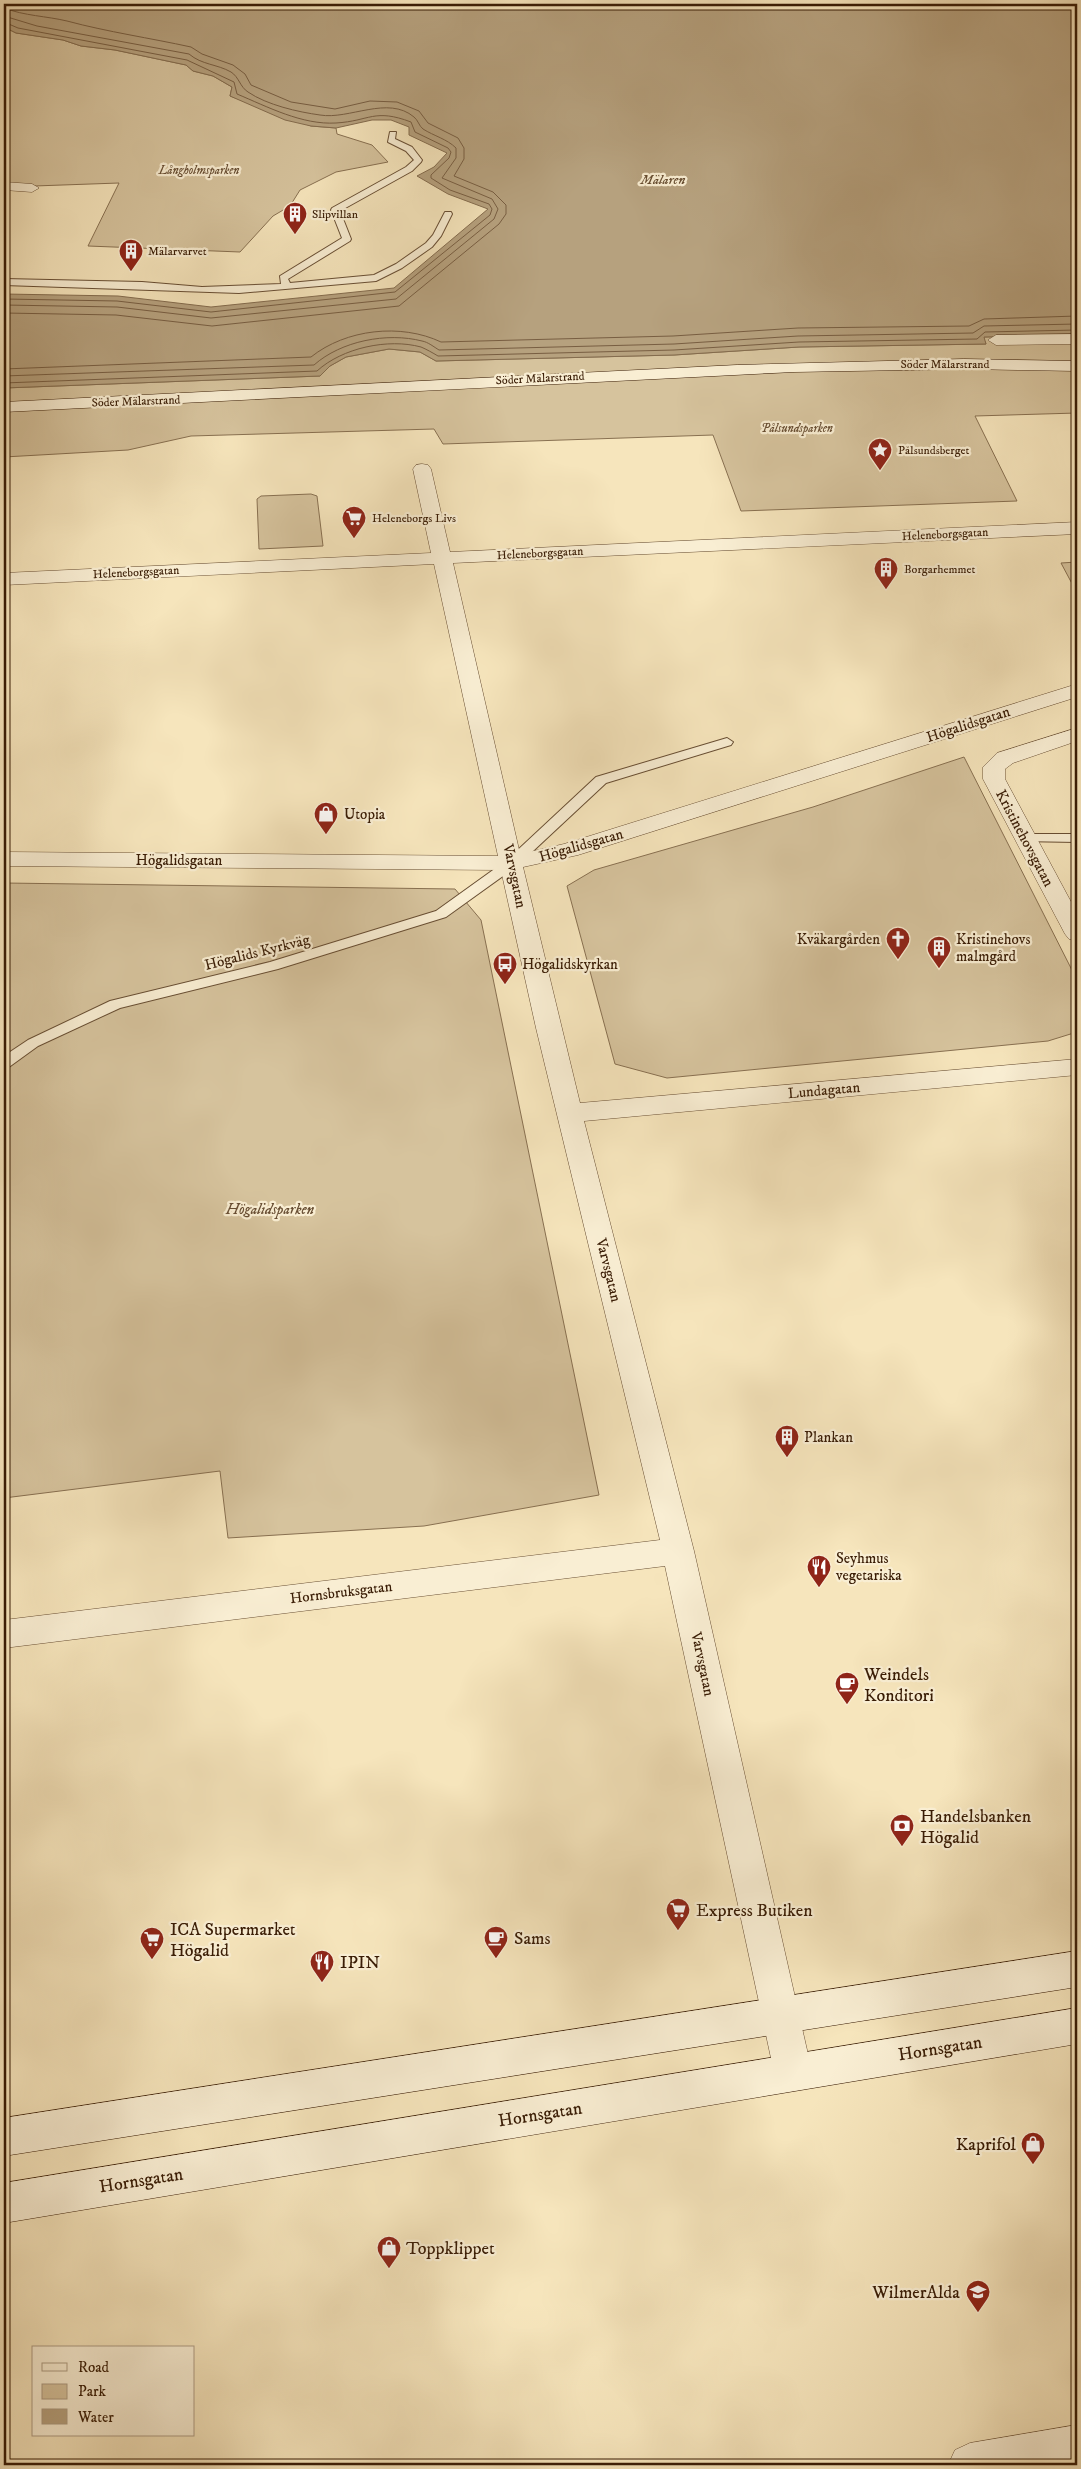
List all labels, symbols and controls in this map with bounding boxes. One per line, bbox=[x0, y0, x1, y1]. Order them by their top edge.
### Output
park label: Långholmsparken bbox=[158, 163, 239, 178]
water label: Mälaren bbox=[640, 171, 685, 189]
building icon: Slipvillan bbox=[282, 201, 308, 235]
place label: Slipvillan bbox=[312, 207, 359, 222]
building icon: Mälarvarvet bbox=[118, 238, 144, 272]
place label: Mälarvarvet bbox=[148, 244, 207, 259]
street label: Söder Mälarstrand bbox=[901, 357, 990, 372]
street label: Söder Mälarstrand bbox=[495, 369, 585, 388]
street label: Söder Mälarstrand bbox=[91, 392, 181, 411]
park label: Pålsundsparken bbox=[761, 421, 833, 436]
place icon: Pålsundsberget bbox=[867, 437, 893, 471]
place label: Pålsundsberget bbox=[898, 443, 970, 458]
supermarket icon: Heleneborgs Livs bbox=[341, 505, 367, 539]
place label: Heleneborgs Livs bbox=[372, 511, 456, 526]
street label: Heleneborgsgatan bbox=[901, 525, 989, 544]
street label: Heleneborgsgatan bbox=[496, 544, 584, 563]
building icon: Borgarhemmet bbox=[873, 556, 899, 590]
place label: Borgarhemmet bbox=[904, 562, 975, 577]
street label: Heleneborgsgatan bbox=[92, 563, 180, 582]
street label: Högalidsgatan bbox=[924, 702, 1013, 747]
street label: Kristinehovsgatan bbox=[991, 786, 1058, 890]
shop icon: Utopia bbox=[313, 801, 339, 835]
place label: Utopia bbox=[344, 805, 386, 824]
street label: Högalidsgatan bbox=[537, 824, 626, 867]
street label: Varvsgatan bbox=[498, 841, 531, 910]
street label: Högalidsgatan bbox=[136, 851, 223, 870]
church icon: Kväkargården bbox=[885, 926, 911, 960]
street label: Högalids Kyrkväg bbox=[203, 930, 312, 975]
place label: Kväkargården bbox=[797, 930, 880, 949]
place label: Kristinehovs malmgård bbox=[956, 930, 1030, 966]
building icon: Kristinehovs malmgård bbox=[926, 935, 952, 969]
bus stop icon: Högalidskyrkan bbox=[492, 951, 518, 985]
place label: Högalidskyrkan bbox=[522, 955, 618, 974]
street label: Lundagatan bbox=[787, 1078, 861, 1103]
park label: Högalidsparken bbox=[225, 1200, 315, 1219]
street label: Varvsgatan bbox=[591, 1235, 626, 1304]
building icon: Plankan bbox=[774, 1424, 800, 1458]
place label: Plankan bbox=[804, 1428, 853, 1447]
place label: Seyhmus vegetariska bbox=[835, 1549, 902, 1585]
restaurant icon: Seyhmus vegetariska bbox=[806, 1554, 832, 1588]
street label: Hornsbruksgatan bbox=[289, 1577, 393, 1608]
street label: Varvsgatan bbox=[686, 1629, 719, 1698]
place label: Weindels Konditori bbox=[863, 1664, 934, 1707]
cafe icon: Weindels Konditori bbox=[834, 1671, 860, 1705]
place label: Handelsbanken Högalid bbox=[920, 1806, 1032, 1849]
bank icon: Handelsbanken Högalid bbox=[889, 1813, 915, 1847]
supermarket icon: Express Butiken bbox=[665, 1897, 691, 1931]
place label: Express Butiken bbox=[696, 1900, 813, 1922]
place label: ICA Supermarket Högalid bbox=[170, 1919, 296, 1962]
cafe icon: Sams bbox=[483, 1925, 509, 1959]
supermarket icon: ICA Supermarket Högalid bbox=[139, 1926, 165, 1960]
place label: Sams bbox=[514, 1928, 551, 1950]
restaurant icon: IPIN bbox=[309, 1949, 335, 1983]
place label: IPIN bbox=[340, 1952, 380, 1974]
street label: Hornsgatan bbox=[897, 2031, 984, 2066]
street label: Hornsgatan bbox=[497, 2097, 584, 2132]
shop icon: Kaprifol bbox=[1020, 2131, 1046, 2165]
place label: Kaprifol bbox=[956, 2134, 1017, 2156]
street label: Hornsgatan bbox=[98, 2163, 185, 2198]
shop icon: Toppklippet bbox=[376, 2235, 402, 2269]
place label: Toppklippet bbox=[406, 2238, 495, 2260]
school or university icon: WilmerAlda bbox=[965, 2279, 991, 2313]
place label: WilmerAlda bbox=[871, 2282, 960, 2304]
legend bbox=[32, 2346, 195, 2436]
text: Road bbox=[78, 2358, 110, 2377]
text: Park bbox=[78, 2382, 107, 2401]
text: Water bbox=[77, 2408, 114, 2427]

